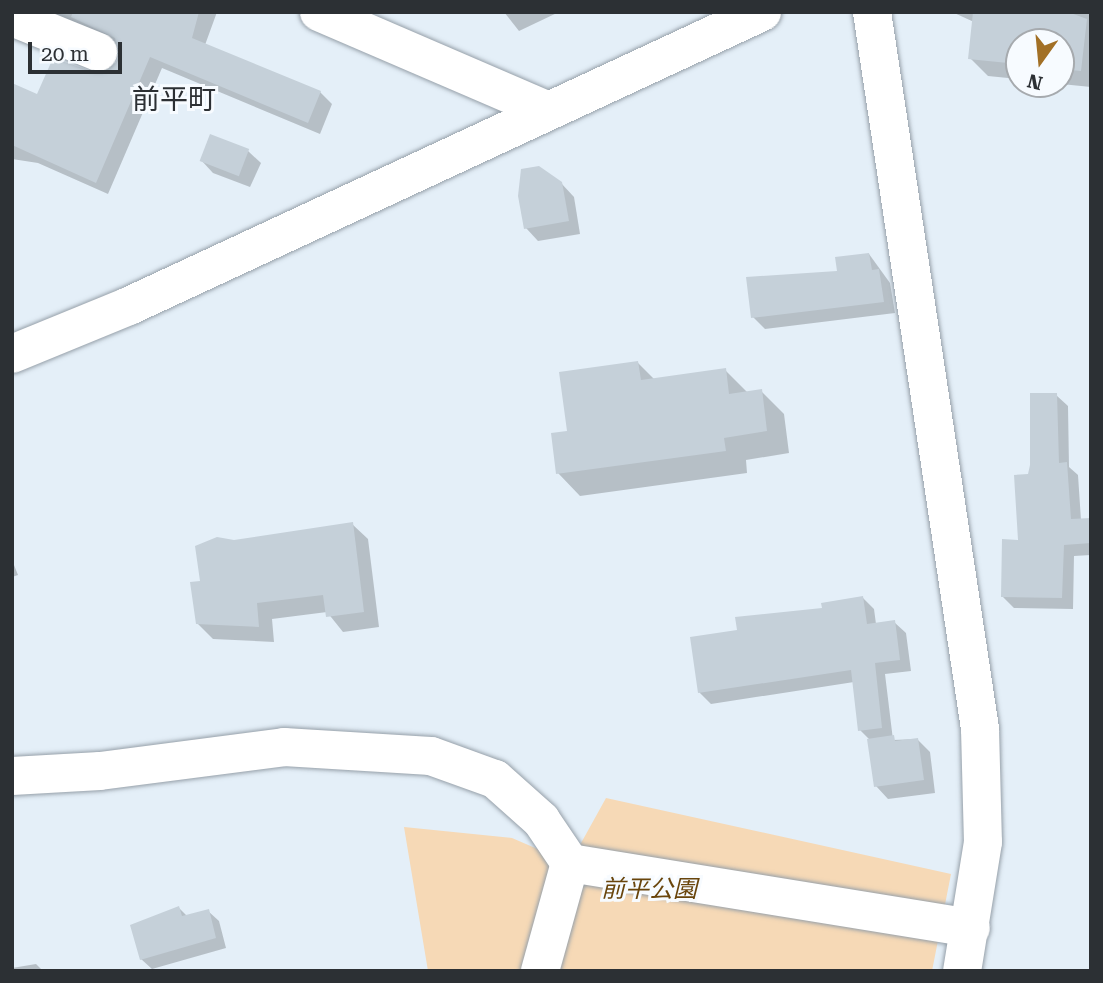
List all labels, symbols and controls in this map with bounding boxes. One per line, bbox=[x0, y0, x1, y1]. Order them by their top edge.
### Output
scale bar bbox=[32, 28, 126, 72]
north arrow bbox=[1005, 28, 1075, 98]
text: 20 m bbox=[41, 42, 89, 66]
text: N bbox=[1025, 69, 1045, 95]
district label: 前平町 bbox=[132, 83, 216, 117]
park label: 前平公園 bbox=[601, 876, 697, 904]

